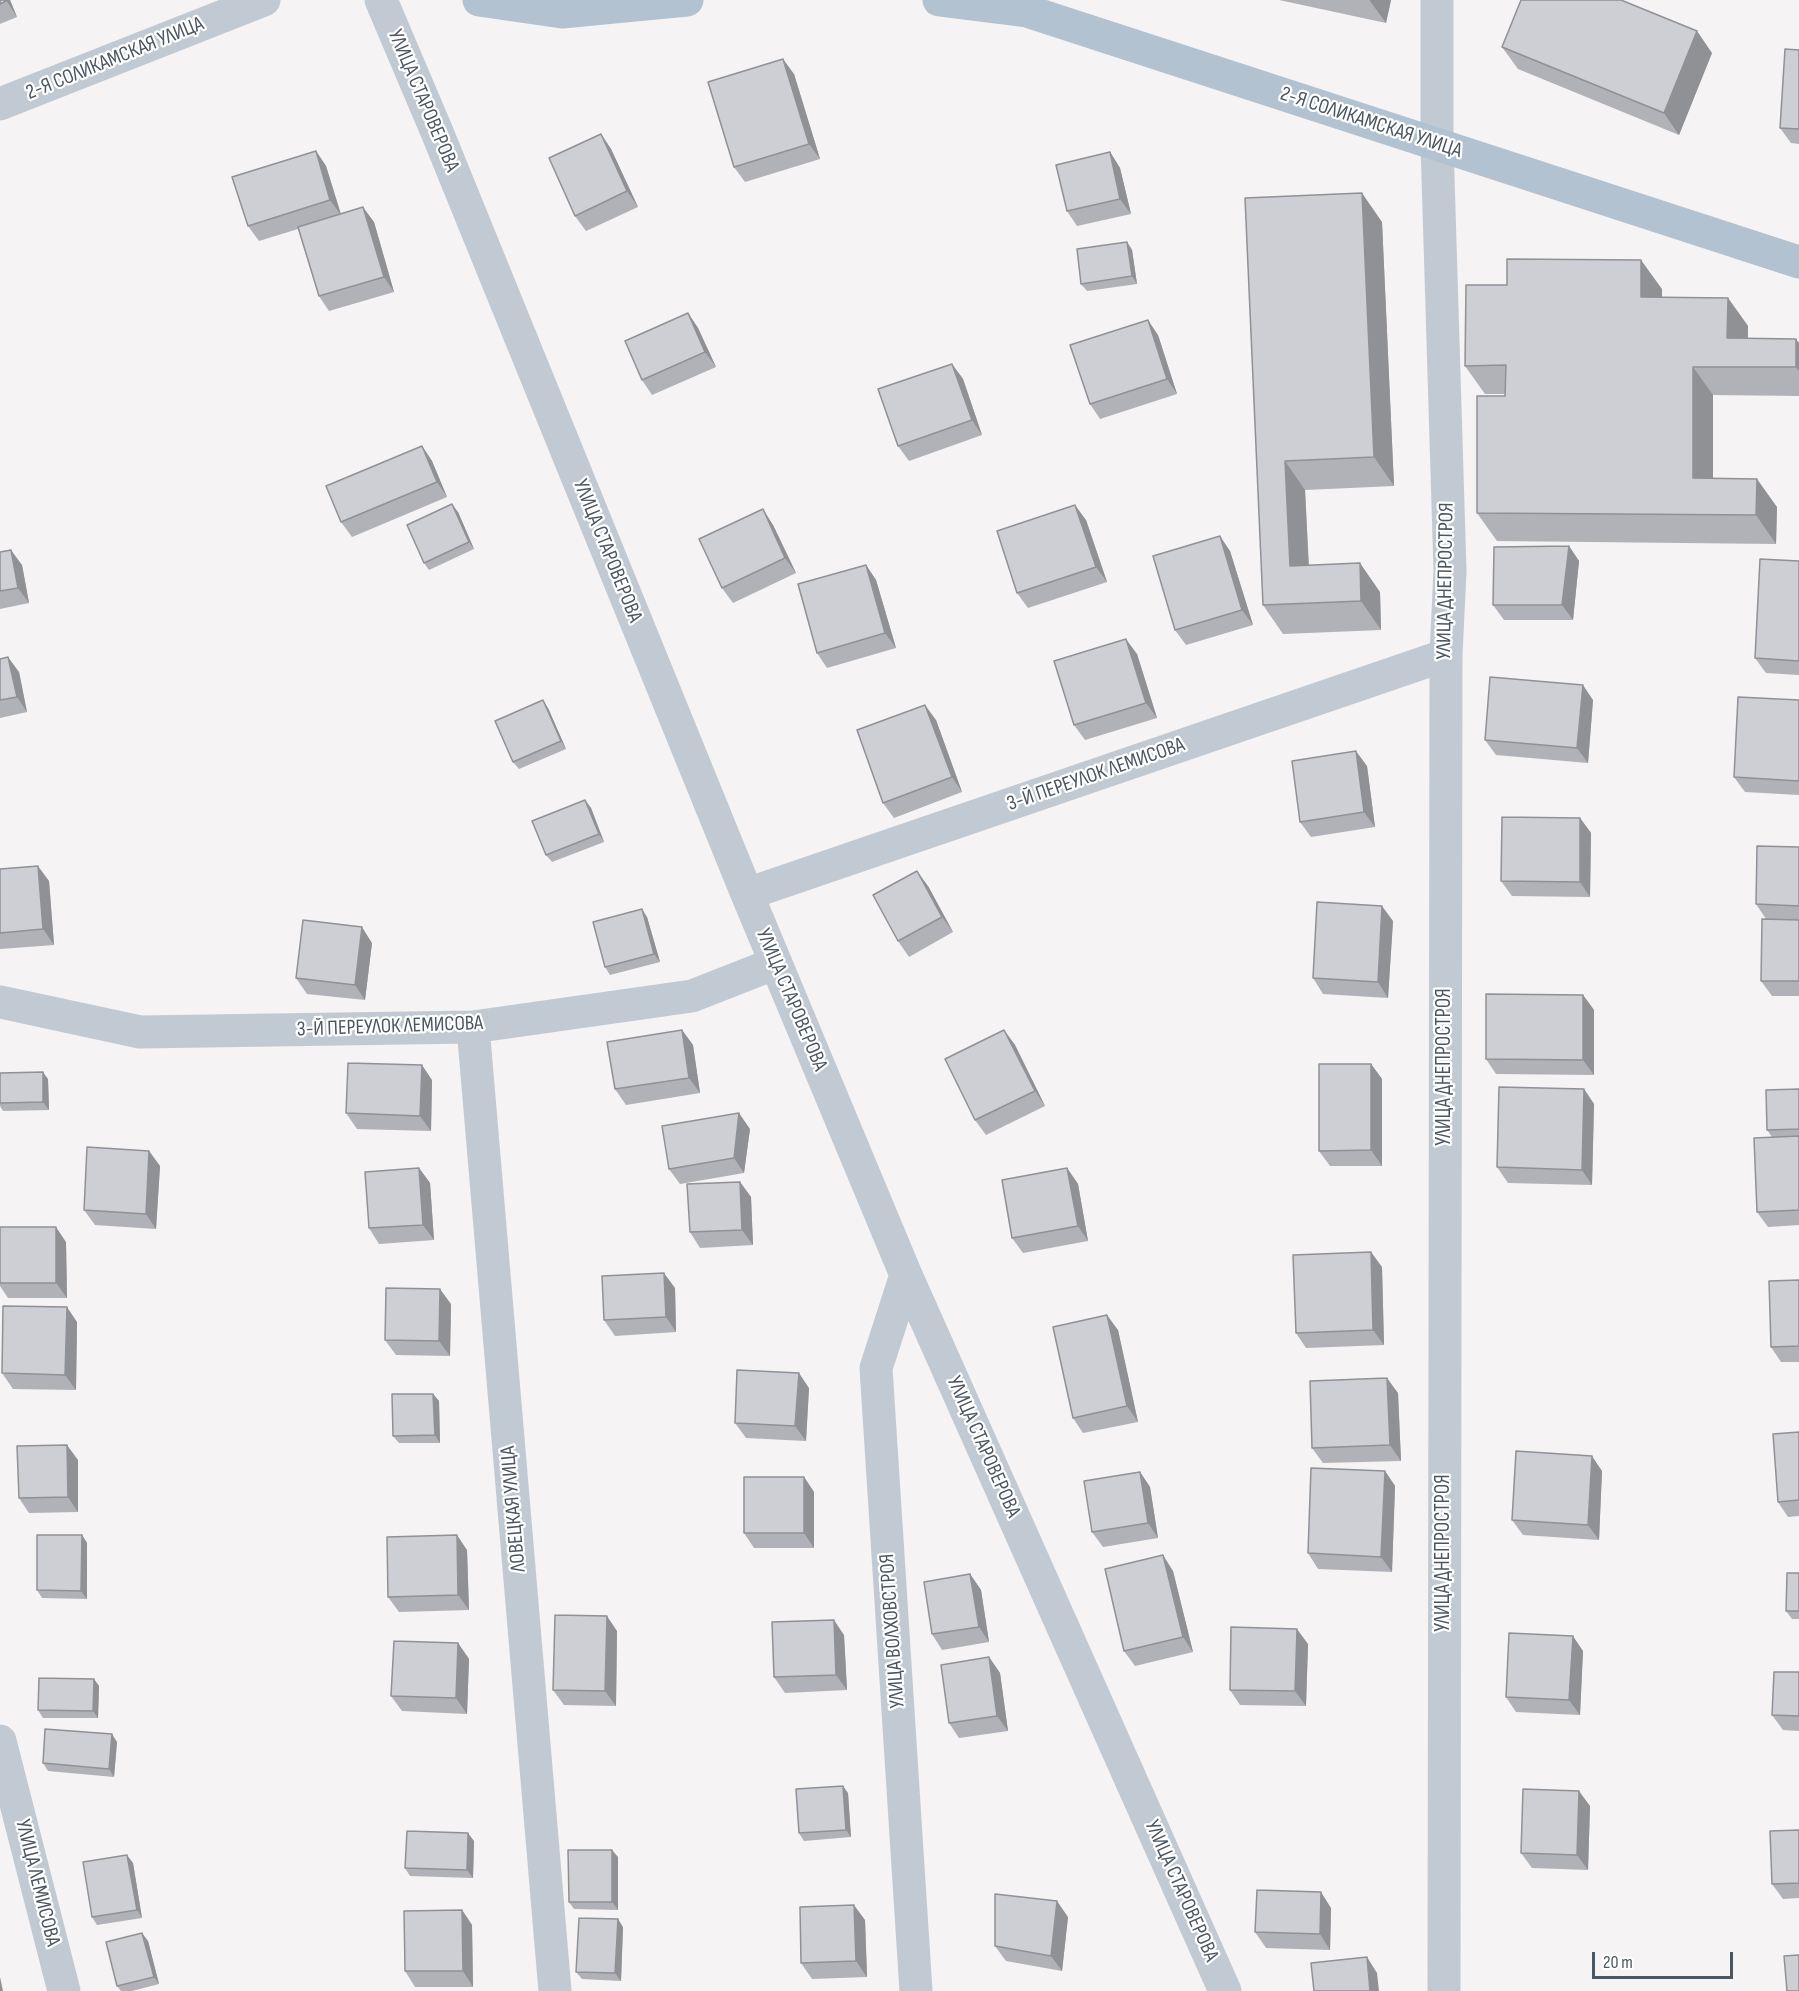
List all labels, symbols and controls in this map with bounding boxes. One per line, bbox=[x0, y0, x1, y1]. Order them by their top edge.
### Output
street label: 2-Я СОЛИКАМСКАЯ УЛИЦА bbox=[22, 12, 208, 106]
street label: УЛИЦА СТАРОВЕРОВА bbox=[382, 26, 464, 176]
street label: 2-Я СОЛИКАМСКАЯ УЛИЦА bbox=[1277, 82, 1465, 164]
street label: УЛИЦА СТАРОВЕРОВА bbox=[567, 476, 647, 626]
street label: УЛИЦА ДНЕПРОСТРОЯ bbox=[1432, 502, 1460, 660]
street label: 3-Й ПЕРЕУЛОК ЛЕМИСОВА bbox=[1004, 733, 1188, 817]
street label: УЛИЦА СТАРОВЕРОВА bbox=[750, 925, 832, 1075]
street label: УЛИЦА ДНЕПРОСТРОЯ bbox=[1432, 988, 1458, 1146]
street label: 3-Й ПЕРЕУЛОК ЛЕМИСОВА bbox=[296, 1011, 484, 1043]
street label: УЛИЦА СТАРОВЕРОВА bbox=[941, 1372, 1025, 1522]
street label: ЛОВЕЦКАЯ УЛИЦА bbox=[496, 1445, 532, 1573]
street label: УЛИЦА ДНЕПРОСТРОЯ bbox=[1431, 1474, 1457, 1632]
street label: УЛИЦА ВОЛХОВСТРОЯ bbox=[875, 1553, 911, 1709]
street label: УЛИЦА СТАРОВЕРОВА bbox=[1139, 1816, 1223, 1966]
street label: УЛИЦА ЛЕМИСОВА bbox=[9, 1817, 65, 1949]
scale bar bbox=[1595, 1940, 1736, 1978]
text: 20 m bbox=[1603, 1952, 1633, 1973]

